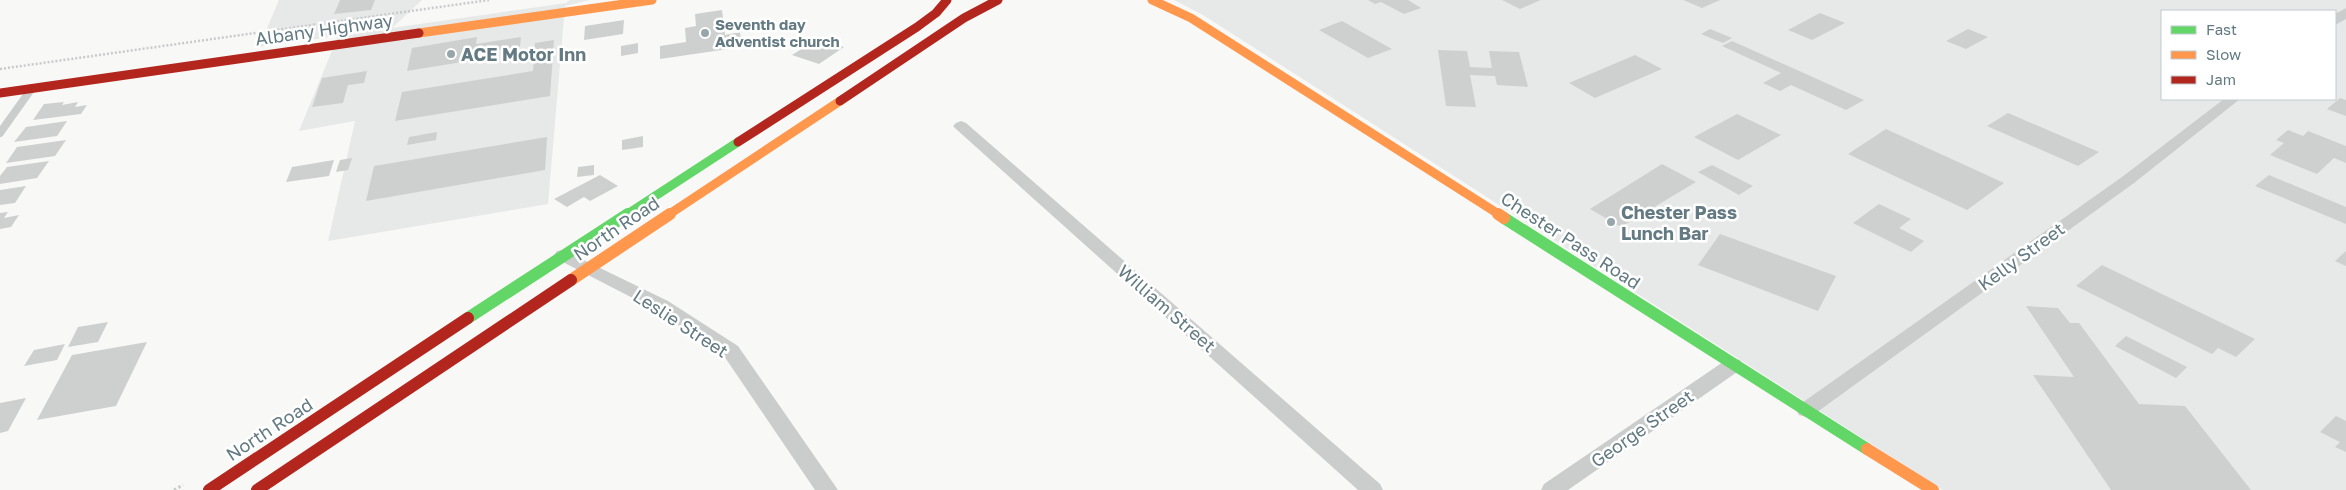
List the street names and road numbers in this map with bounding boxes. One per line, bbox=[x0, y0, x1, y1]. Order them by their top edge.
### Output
street label: Albany Highway bbox=[254, 8, 394, 50]
street label: Chester Pass Road bbox=[1497, 187, 1645, 293]
street label: North Road bbox=[569, 191, 663, 265]
street label: Kelly Street bbox=[1973, 217, 2069, 295]
street label: William Street bbox=[1114, 260, 1220, 356]
street label: Leslie Street bbox=[629, 284, 733, 362]
street label: George Street bbox=[1587, 385, 1697, 471]
street label: North Road bbox=[222, 393, 316, 465]

